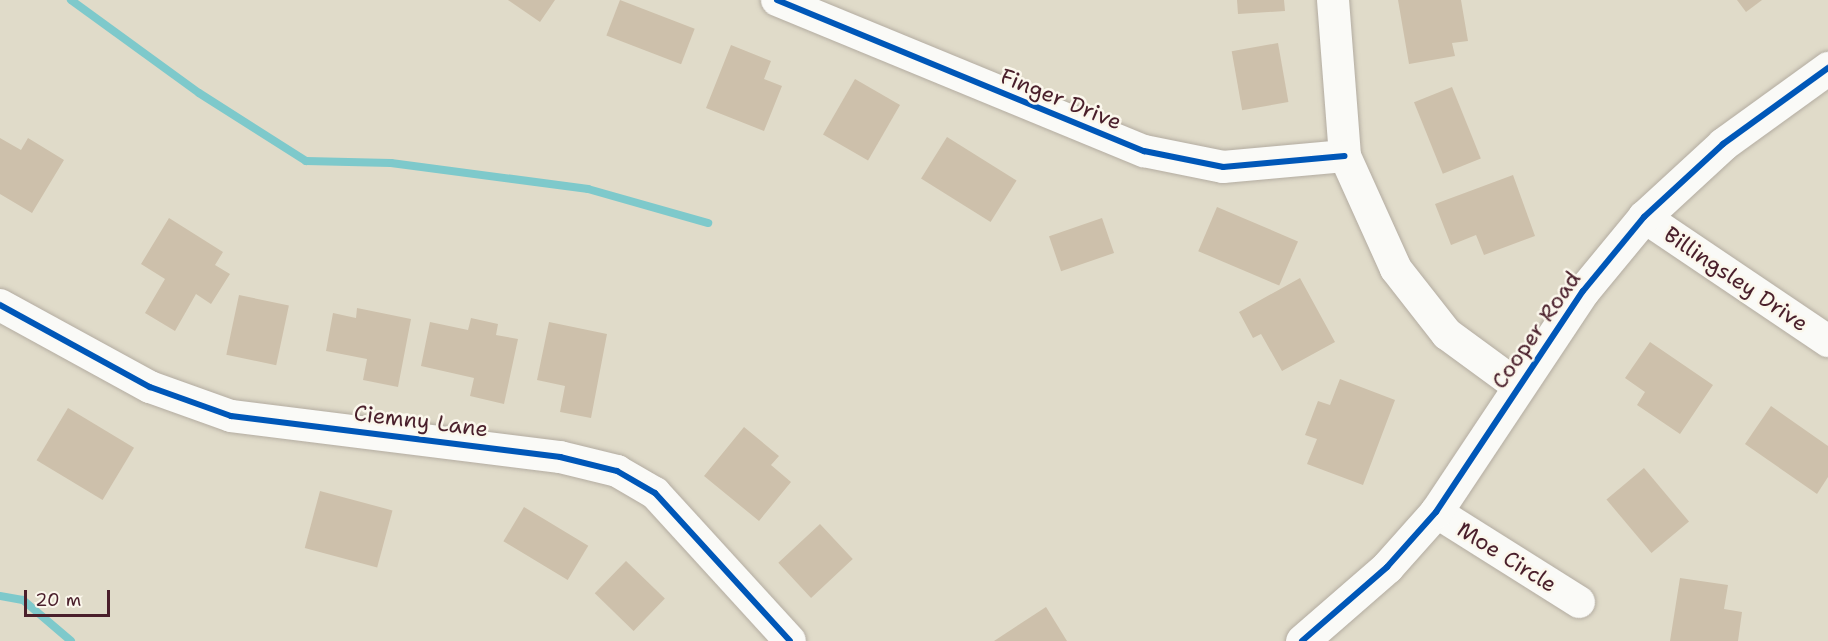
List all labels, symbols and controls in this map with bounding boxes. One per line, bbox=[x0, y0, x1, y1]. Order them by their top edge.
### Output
street label: Finger Drive bbox=[996, 63, 1126, 135]
street label: Billingsley Drive bbox=[1659, 221, 1813, 337]
street label: Cooper Road bbox=[1486, 266, 1586, 394]
street label: Ciemny Lane bbox=[352, 400, 490, 442]
street label: Moe Circle bbox=[1452, 516, 1562, 598]
scale bar bbox=[27, 578, 112, 616]
text: 20 m bbox=[35, 588, 81, 612]

